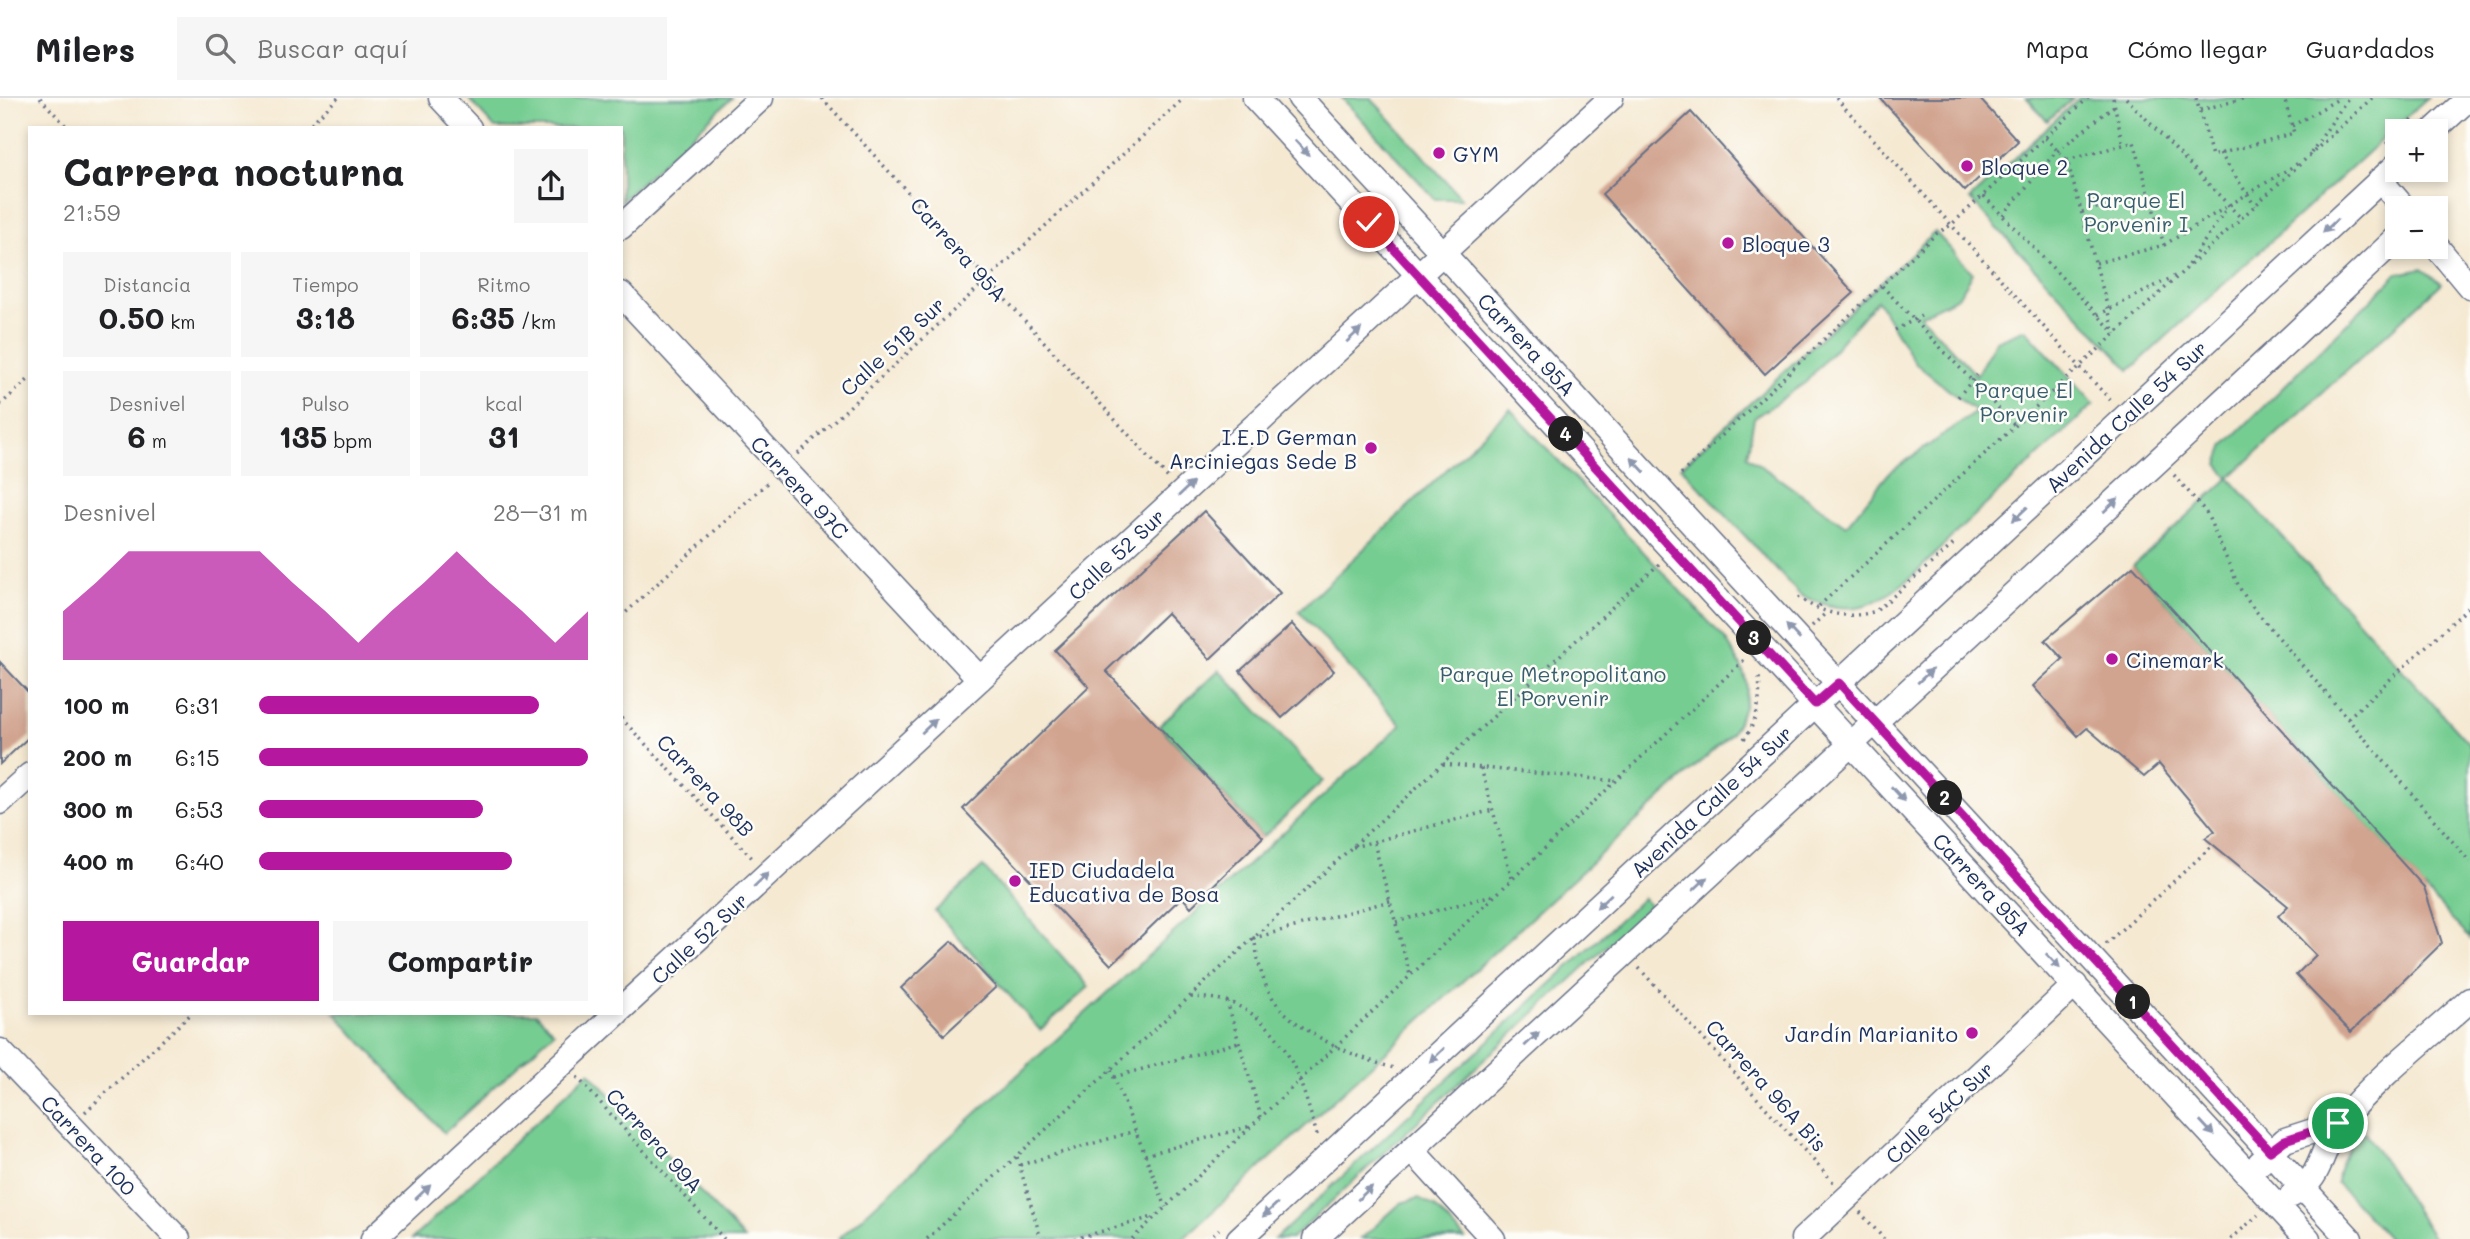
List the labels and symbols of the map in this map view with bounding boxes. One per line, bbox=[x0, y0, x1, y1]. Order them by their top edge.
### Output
one-way arrow bbox=[1293, 139, 1309, 156]
place label: GYM bbox=[1453, 140, 1499, 167]
marker: GYM bbox=[1431, 145, 1447, 161]
place label: Bloque 2 bbox=[1981, 153, 2068, 180]
marker: Bloque 2 bbox=[1959, 158, 1975, 174]
park label: Parque El Porvenir I bbox=[2084, 186, 2188, 237]
street label: Carrera 95A bbox=[905, 191, 1013, 307]
pin bbox=[1339, 192, 1399, 252]
one-way arrow bbox=[2322, 218, 2339, 235]
place label: Bloque 3 bbox=[1742, 230, 1830, 257]
marker: Bloque 3 bbox=[1720, 235, 1736, 251]
street label: Carrera 95A bbox=[1472, 287, 1582, 401]
street label: Calle 51B Sur bbox=[834, 291, 950, 401]
one-way arrow bbox=[1345, 327, 1362, 343]
street label: Avenida Calle 54 Sur bbox=[2040, 334, 2212, 498]
park label: Parque El Porvenir bbox=[1975, 376, 2073, 427]
pin: 4 bbox=[1548, 416, 1584, 452]
place label: I.E.D German Arciniegas Sede B bbox=[1169, 423, 1357, 474]
street label: Carrera 97C bbox=[745, 430, 855, 544]
marker: I.E.D German Arciniegas Sede B bbox=[1363, 440, 1379, 456]
one-way arrow bbox=[1631, 457, 1647, 474]
one-way arrow bbox=[1177, 481, 1194, 497]
one-way arrow bbox=[2102, 497, 2120, 513]
street label: Calle 52 Sur bbox=[1062, 502, 1170, 606]
one-way arrow bbox=[2012, 506, 2029, 522]
pin: 3 bbox=[1736, 620, 1772, 656]
one-way arrow bbox=[1785, 624, 1801, 641]
place label: Cinemark bbox=[2126, 646, 2224, 673]
marker: Cinemark bbox=[2104, 651, 2120, 667]
park label: Parque Metropolitano El Porvenir bbox=[1440, 660, 1666, 711]
one-way arrow bbox=[1916, 668, 1934, 684]
one-way arrow bbox=[920, 718, 938, 734]
street label: Avenida Calle 54 Sur bbox=[1625, 719, 1797, 883]
street label: Carrera 98B bbox=[652, 728, 760, 842]
pin: 2 bbox=[1927, 780, 1962, 816]
one-way arrow bbox=[1890, 785, 1906, 803]
street label: Carrera 95A bbox=[1927, 827, 2037, 941]
place label: IED Ciudadela Educativa de Bosa bbox=[1029, 856, 1220, 907]
one-way arrow bbox=[752, 872, 770, 888]
marker: IED Ciudadela Educativa de Bosa bbox=[1007, 873, 1023, 889]
one-way arrow bbox=[1691, 877, 1708, 893]
street label: Calle 52 Sur bbox=[645, 886, 753, 990]
one-way arrow bbox=[1596, 892, 1613, 908]
one-way arrow bbox=[2044, 952, 2060, 969]
pin: 1 bbox=[2116, 984, 2150, 1020]
street label: Carrera 96A Bis bbox=[1701, 1013, 1833, 1157]
place label: Jardín Marianito bbox=[1785, 1020, 1958, 1047]
marker: Jardín Marianito bbox=[1964, 1025, 1980, 1041]
one-way arrow bbox=[1523, 1031, 1540, 1047]
one-way arrow bbox=[1429, 1047, 1446, 1063]
street label: Calle 54C Sur bbox=[1879, 1055, 1999, 1169]
street label: Carrera 99A bbox=[601, 1082, 709, 1198]
street label: Carrera 100 bbox=[36, 1089, 142, 1201]
pin bbox=[2308, 1093, 2368, 1153]
one-way arrow bbox=[2198, 1119, 2214, 1136]
one-way arrow bbox=[414, 1185, 431, 1201]
one-way arrow bbox=[1356, 1185, 1373, 1201]
one-way arrow bbox=[1262, 1202, 1279, 1218]

